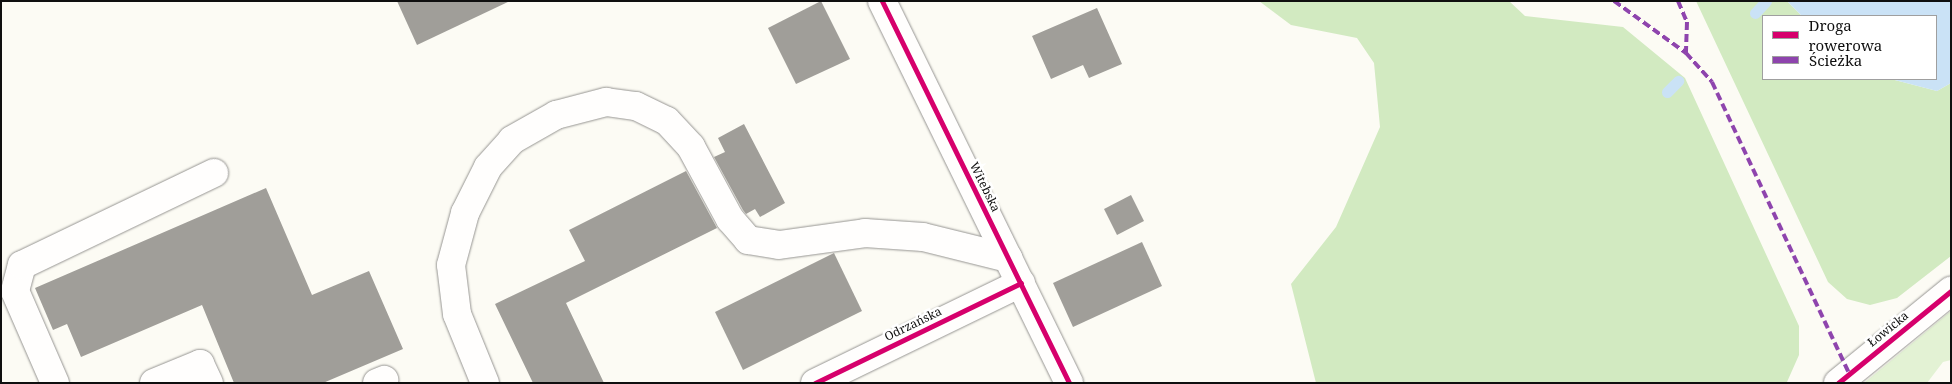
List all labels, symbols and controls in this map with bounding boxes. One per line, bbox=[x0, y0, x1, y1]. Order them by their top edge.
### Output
legend bbox=[1762, 15, 1937, 80]
text: Droga rowerowa bbox=[1809, 15, 1882, 55]
text: Ścieżka bbox=[1809, 50, 1862, 70]
street label: Witebska bbox=[967, 160, 1003, 214]
street label: Odrzańska bbox=[882, 304, 944, 344]
street label: Łowicka bbox=[1865, 308, 1911, 350]

